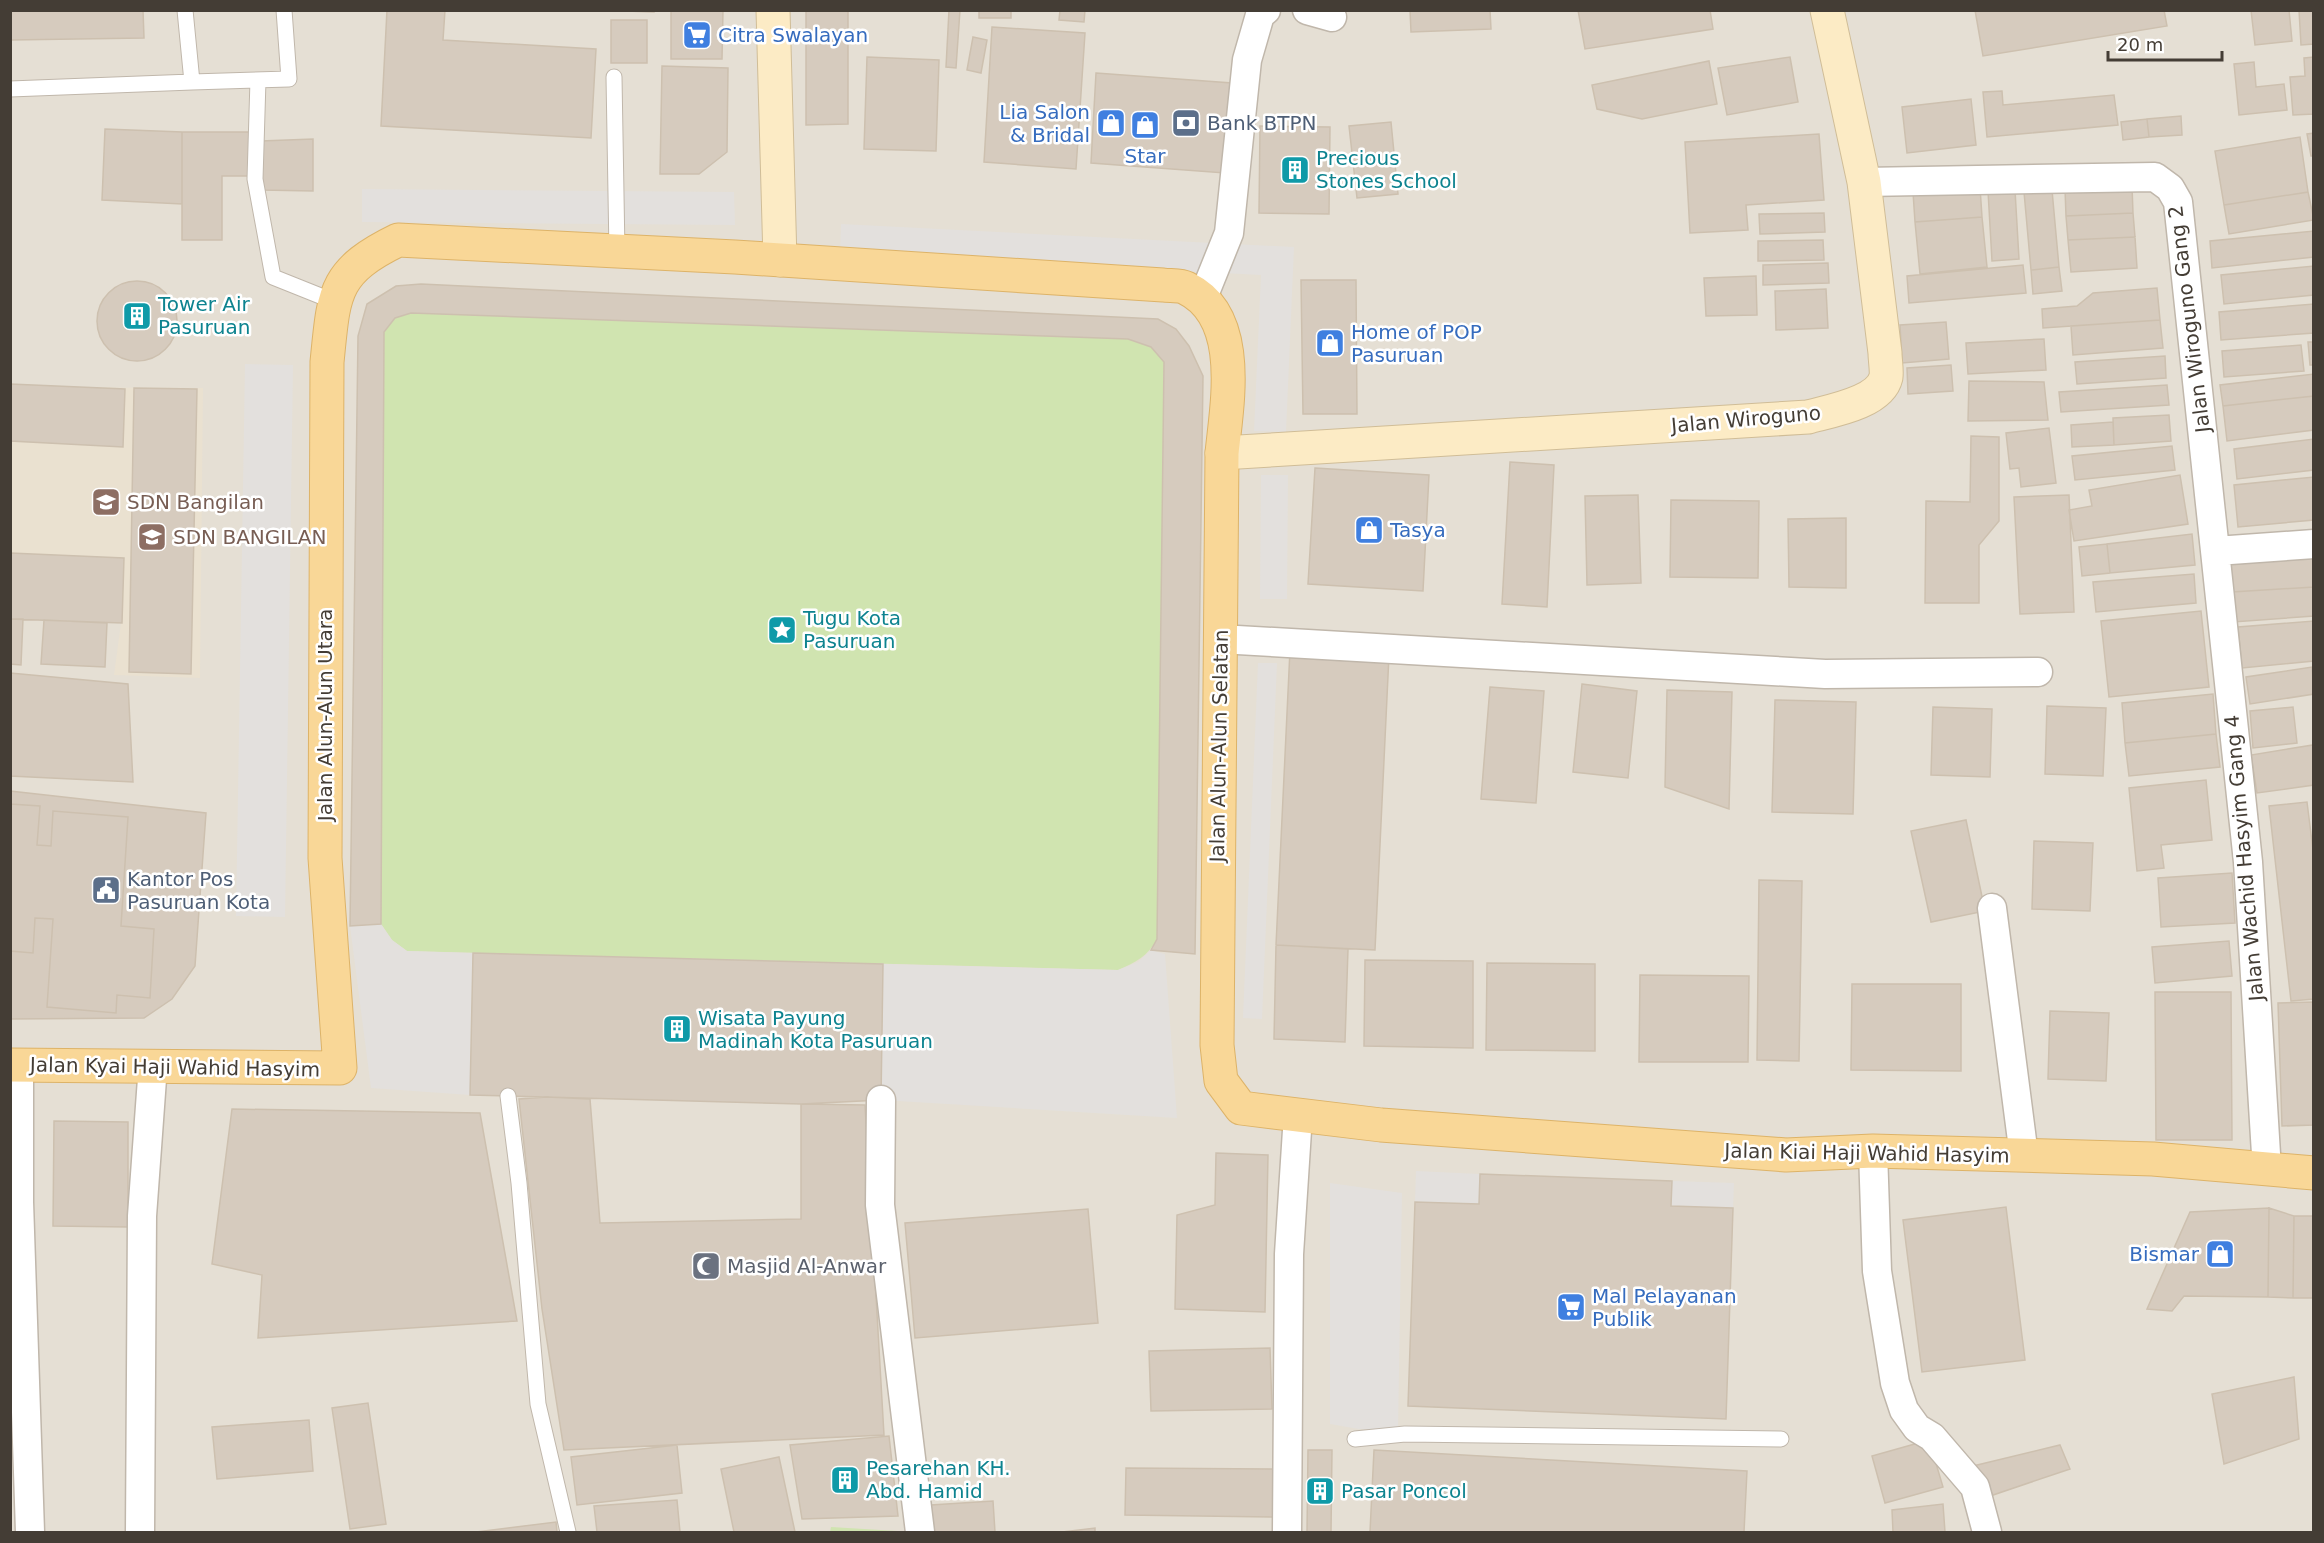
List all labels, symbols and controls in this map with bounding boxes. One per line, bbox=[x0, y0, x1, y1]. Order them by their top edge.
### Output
supermarket icon: Citra Swalayan bbox=[681, 19, 713, 51]
place label: Citra Swalayan bbox=[718, 23, 868, 47]
scale bar bbox=[2108, 24, 2222, 62]
text: 20 m bbox=[2117, 34, 2163, 55]
place label: Lia Salon & Bridal bbox=[999, 100, 1090, 147]
shop icon: Lia Salon & Bridal bbox=[1095, 107, 1127, 139]
bank icon: Bank BTPN bbox=[1170, 107, 1202, 139]
shop icon: Star bbox=[1129, 109, 1161, 141]
place label: Bank BTPN bbox=[1207, 111, 1317, 135]
place label: Star bbox=[1124, 144, 1166, 168]
place label: Precious Stones School bbox=[1316, 146, 1457, 193]
building icon: Precious Stones School bbox=[1279, 154, 1311, 186]
street label: Jalan Wiroguno Gang 2 bbox=[2163, 204, 2215, 436]
place label: Tower Air Pasuruan bbox=[157, 292, 251, 339]
building icon: Tower Air Pasuruan bbox=[121, 300, 153, 332]
place label: Home of POP Pasuruan bbox=[1351, 320, 1482, 367]
shop icon: Home of POP Pasuruan bbox=[1314, 327, 1346, 359]
street label: Jalan Wiroguno bbox=[1668, 401, 1822, 438]
school or university icon: SDN Bangilan bbox=[90, 486, 122, 518]
place label: SDN Bangilan bbox=[127, 490, 264, 514]
shop icon: Tasya bbox=[1353, 514, 1385, 546]
place label: Tasya bbox=[1389, 518, 1446, 542]
school or university icon: SDN BANGILAN bbox=[136, 521, 168, 553]
place label: SDN BANGILAN bbox=[173, 525, 326, 549]
place label: Tugu Kota Pasuruan bbox=[802, 606, 901, 653]
street label: Jalan Alun-Alun Utara bbox=[313, 609, 337, 823]
place icon: Tugu Kota Pasuruan bbox=[766, 614, 798, 646]
street label: Jalan Alun-Alun Selatan bbox=[1205, 629, 1233, 865]
street label: Jalan Wachid Hasyim Gang 4 bbox=[2220, 714, 2269, 1004]
place label: Kantor Pos Pasuruan Kota bbox=[127, 867, 270, 914]
public building icon: Kantor Pos Pasuruan Kota bbox=[90, 874, 122, 906]
place label: Wisata Payung Madinah Kota Pasuruan bbox=[698, 1006, 933, 1053]
building icon: Wisata Payung Madinah Kota Pasuruan bbox=[661, 1013, 693, 1045]
street label: Jalan Kyai Haji Wahid Hasyim bbox=[28, 1052, 320, 1082]
street label: Jalan Kiai Haji Wahid Hasyim bbox=[1722, 1138, 2010, 1167]
shop icon: Bismar bbox=[2204, 1238, 2236, 1270]
place label: Bismar bbox=[2129, 1242, 2200, 1266]
mosque icon: Masjid Al-Anwar bbox=[690, 1250, 722, 1282]
place label: Masjid Al-Anwar bbox=[727, 1254, 887, 1278]
place label: Mal Pelayanan Publik bbox=[1592, 1284, 1737, 1331]
supermarket icon: Mal Pelayanan Publik bbox=[1555, 1291, 1587, 1323]
place label: Pesarehan KH. Abd. Hamid bbox=[866, 1456, 1011, 1503]
building icon: Pesarehan KH. Abd. Hamid bbox=[829, 1464, 861, 1496]
building icon: Pasar Poncol bbox=[1304, 1475, 1336, 1507]
place label: Pasar Poncol bbox=[1341, 1479, 1467, 1503]

